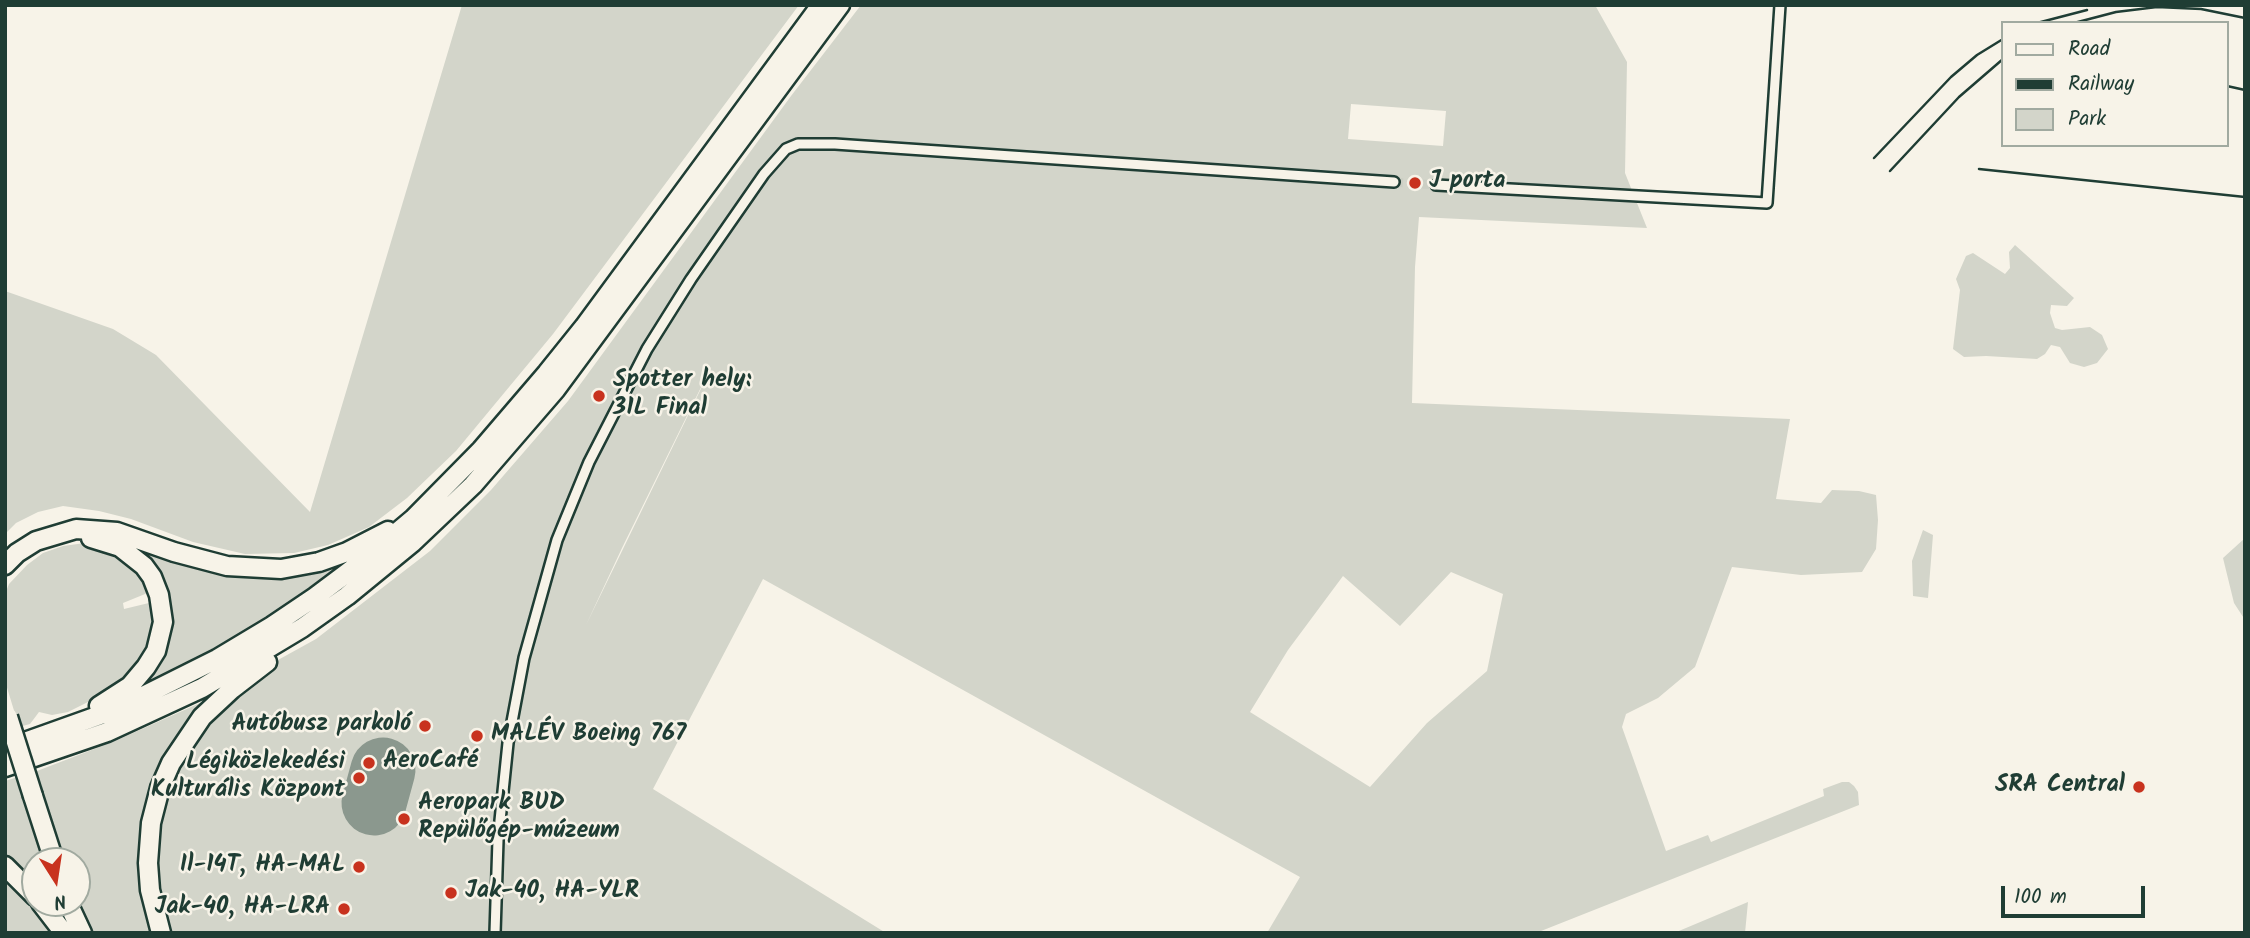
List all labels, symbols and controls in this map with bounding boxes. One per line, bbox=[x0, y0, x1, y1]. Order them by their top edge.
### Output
legend bbox=[2002, 21, 2229, 147]
text: Road bbox=[2068, 33, 2110, 66]
text: Railway bbox=[2068, 68, 2134, 101]
text: Park bbox=[2068, 103, 2106, 136]
place label: J porta bbox=[1429, 169, 1506, 197]
marker: J porta bbox=[1407, 175, 1423, 191]
place label: Spotter hely: 31L Final bbox=[613, 368, 751, 424]
marker: Spotter hely: 31L Final bbox=[591, 388, 607, 404]
place label: Autóbusz parkoló bbox=[231, 712, 411, 740]
marker: Autóbusz parkoló bbox=[417, 718, 433, 734]
place label: MALÉV Boeing 767 bbox=[491, 722, 686, 750]
marker: MALÉV Boeing 767 bbox=[469, 728, 485, 744]
place label: AeroCafé bbox=[383, 749, 478, 777]
place label: Légiközlekedési Kulturális Központ bbox=[151, 750, 345, 806]
marker: AeroCafé bbox=[361, 755, 377, 771]
marker: Légiközlekedési Kulturális Központ bbox=[351, 770, 367, 786]
place label: SRA Central bbox=[1995, 773, 2125, 801]
marker: SRA Central bbox=[2131, 779, 2147, 795]
place label: Aeropark BUD Repülőgép-múzeum bbox=[418, 791, 620, 847]
marker: Aeropark BUD Repülőgép-múzeum bbox=[396, 811, 412, 827]
north arrow bbox=[21, 847, 91, 917]
place label: Il-14T, HA-MAL bbox=[180, 853, 345, 881]
marker: Il-14T, HA-MAL bbox=[351, 859, 367, 875]
scale bar bbox=[2005, 872, 2148, 916]
place label: Jak-40, HA-YLR bbox=[465, 879, 639, 907]
text: 100 m bbox=[2014, 881, 2067, 914]
text: N bbox=[51, 885, 69, 917]
marker: Jak-40, HA-YLR bbox=[443, 885, 459, 901]
place label: Jak-40, HA-LRA bbox=[154, 895, 330, 923]
marker: Jak-40, HA-LRA bbox=[336, 901, 352, 917]

